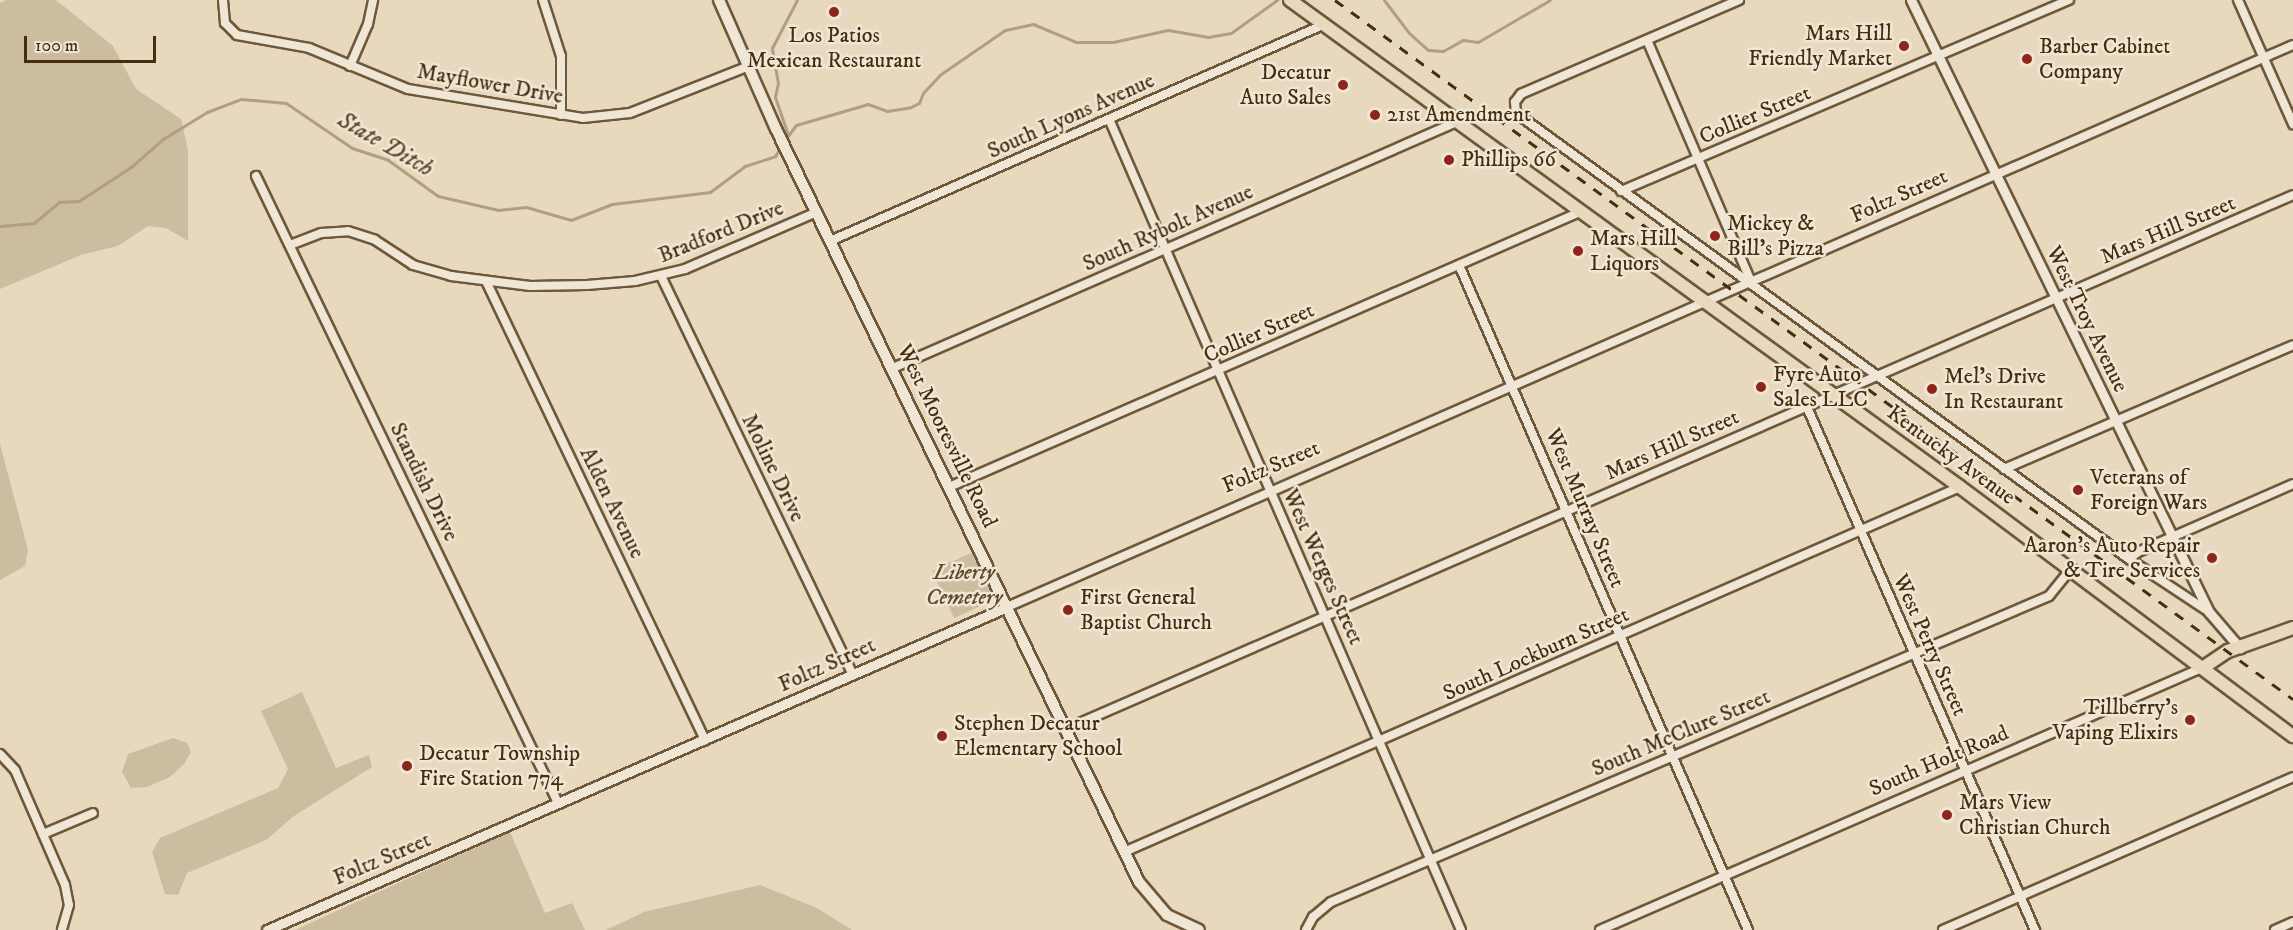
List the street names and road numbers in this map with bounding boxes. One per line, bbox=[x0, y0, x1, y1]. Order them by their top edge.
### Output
street label: Mayflower Drive bbox=[415, 58, 565, 110]
street label: South Lyons Avenue bbox=[984, 67, 1158, 165]
street label: Collier Street bbox=[1695, 80, 1815, 150]
street label: Foltz Street bbox=[1846, 163, 1952, 229]
street label: South Rybolt Avenue bbox=[1079, 179, 1257, 277]
street label: Mars Hill Street bbox=[2097, 190, 2239, 270]
street label: Bradford Drive bbox=[655, 195, 787, 269]
street label: West Troy Avenue bbox=[2040, 242, 2134, 396]
street label: Collier Street bbox=[1200, 297, 1318, 369]
street label: West Mooresville Road bbox=[891, 340, 1003, 532]
street label: Kentucky Avenue bbox=[1882, 400, 2020, 510]
street label: Mars Hill Street bbox=[1601, 404, 1743, 486]
street label: Moline Drive bbox=[736, 410, 810, 526]
street label: Standish Drive bbox=[384, 418, 464, 546]
street label: West Murray Street bbox=[1540, 424, 1630, 592]
street label: Foltz Street bbox=[1218, 435, 1324, 499]
street label: Alden Avenue bbox=[574, 443, 650, 563]
street label: West Werges Street bbox=[1277, 485, 1369, 649]
street label: West Perry Street bbox=[1887, 570, 1973, 720]
street label: South Lockburn Street bbox=[1439, 601, 1633, 707]
street label: Foltz Street bbox=[774, 632, 880, 698]
street label: South McClure Street bbox=[1588, 683, 1774, 783]
street label: South Holt Road bbox=[1865, 720, 2013, 802]
street label: Foltz Street bbox=[329, 827, 435, 891]

